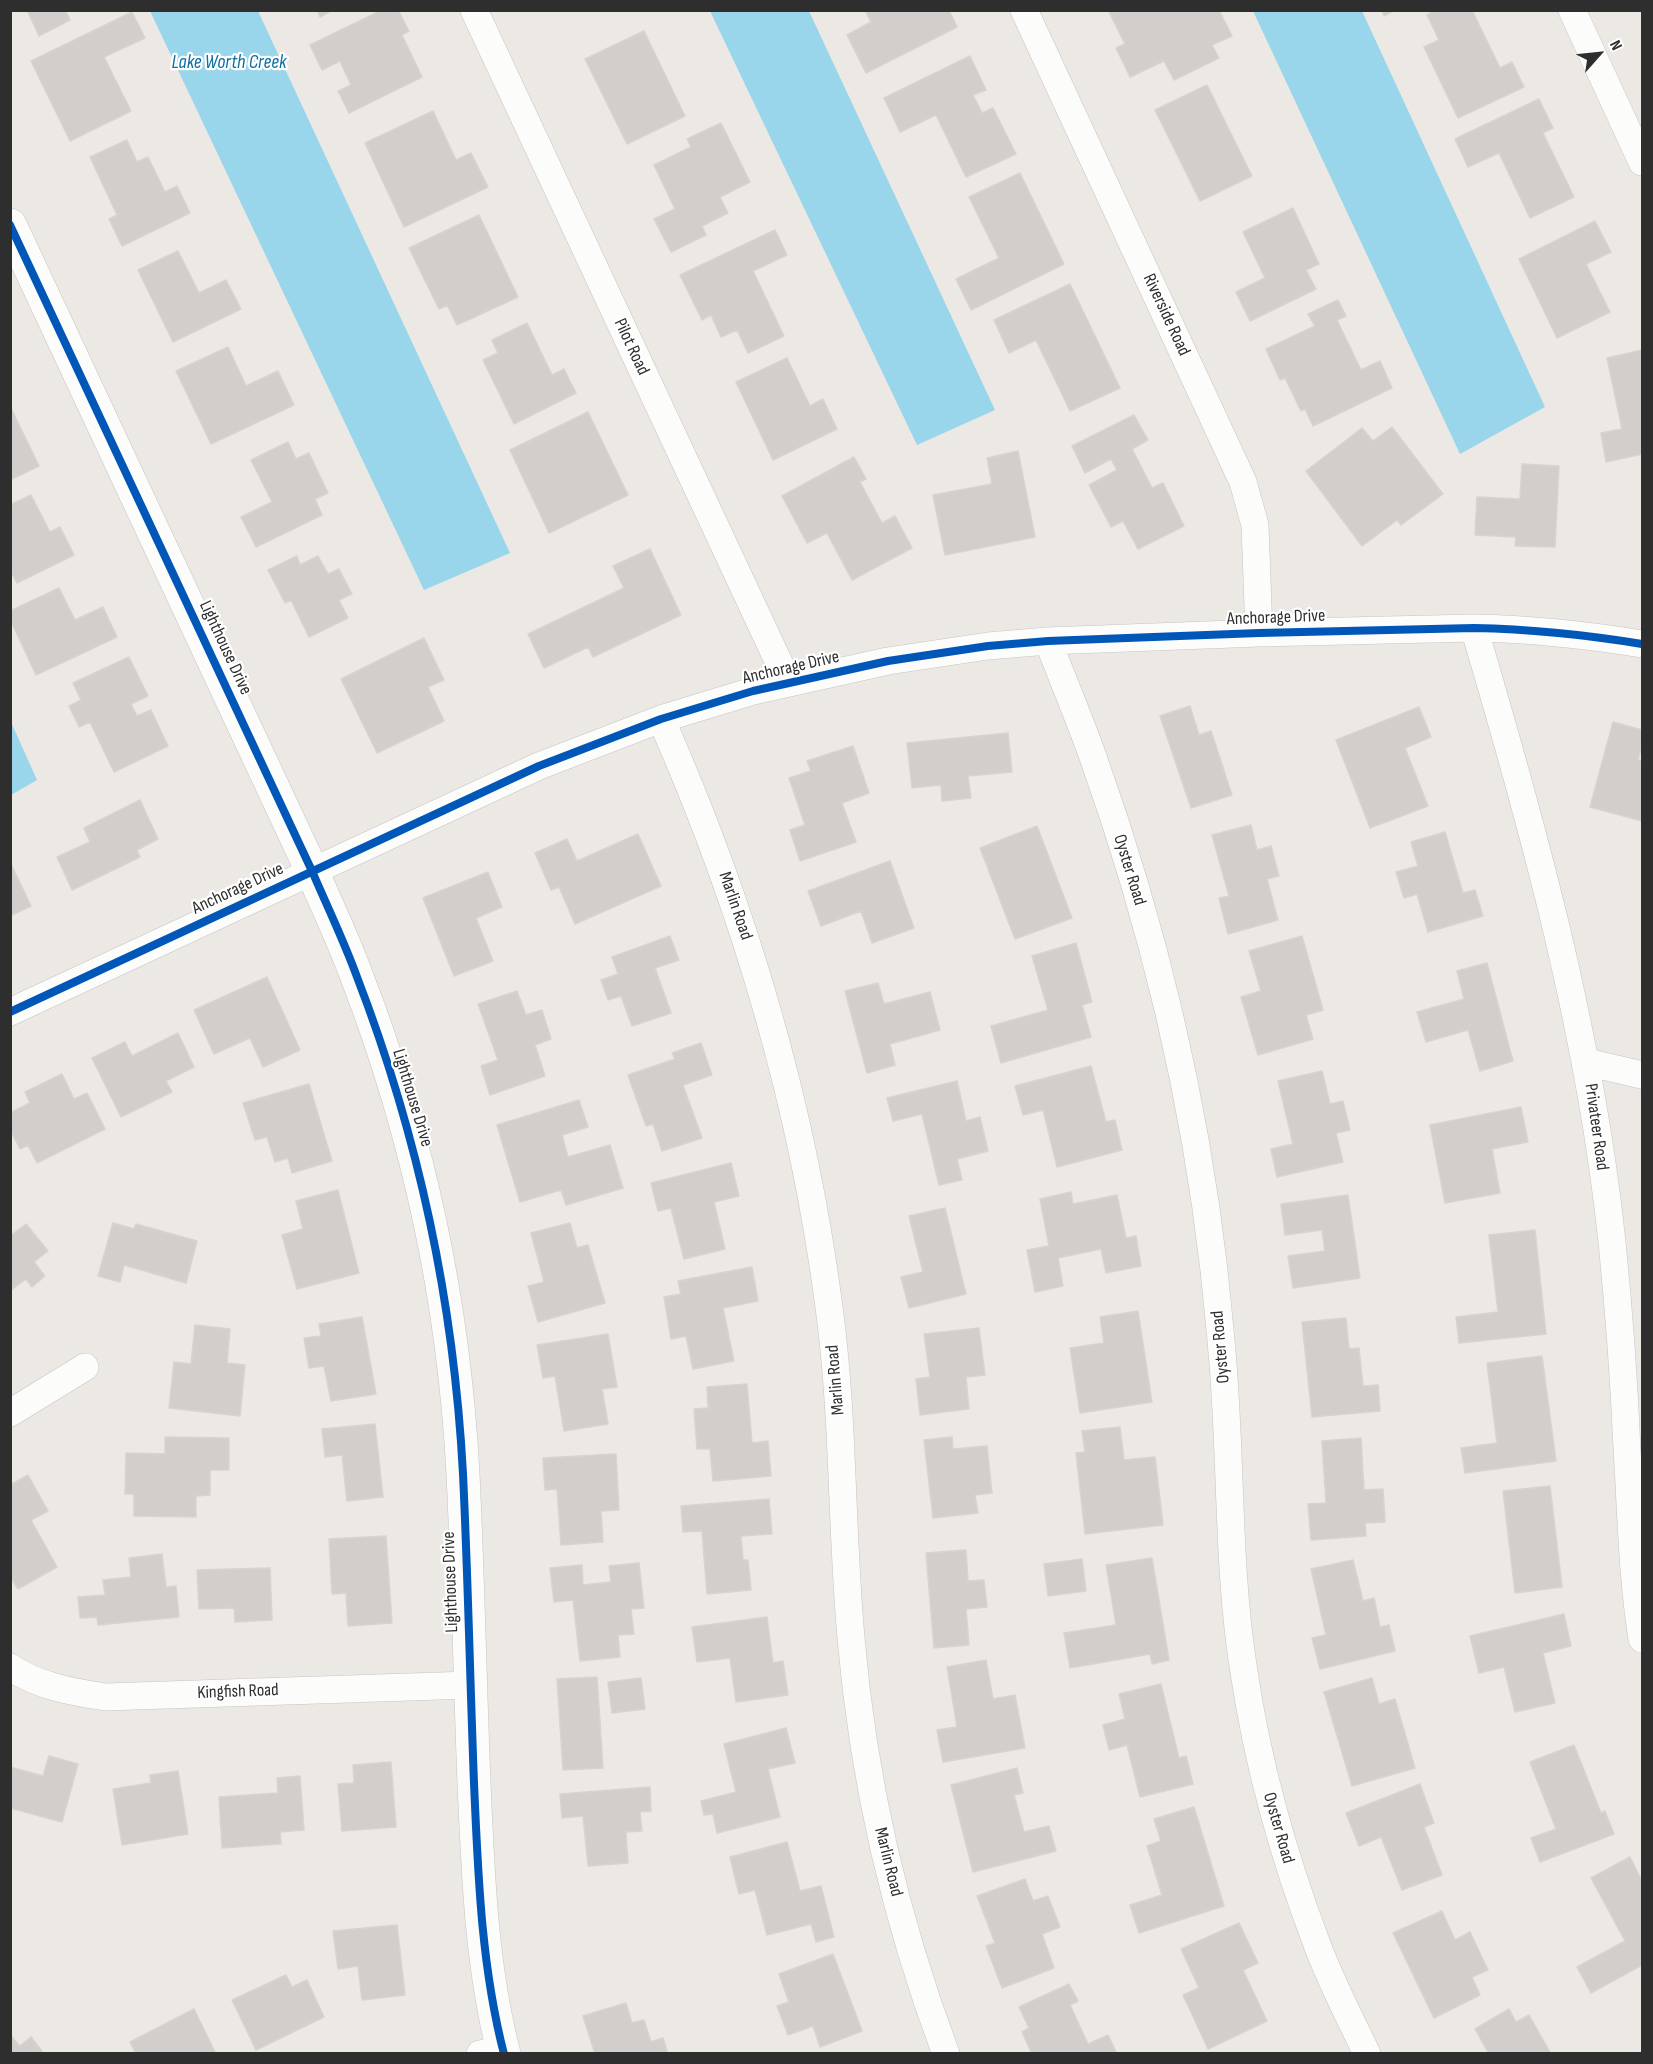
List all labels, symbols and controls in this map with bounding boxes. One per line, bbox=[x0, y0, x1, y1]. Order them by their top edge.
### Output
north arrow bbox=[1569, 24, 1629, 84]
text: N bbox=[1605, 37, 1626, 54]
water label: Lake Worth Creek bbox=[172, 51, 286, 75]
street label: Riverside Road bbox=[1138, 271, 1194, 359]
street label: Pilot Road bbox=[609, 315, 653, 379]
street label: Lighthouse Drive bbox=[194, 598, 256, 698]
street label: Anchorage Drive bbox=[1226, 605, 1326, 631]
street label: Anchorage Drive bbox=[741, 646, 841, 690]
street label: Oyster Road bbox=[1108, 832, 1150, 908]
street label: Anchorage Drive bbox=[189, 858, 287, 920]
street label: Marlin Road bbox=[713, 869, 757, 943]
street label: Lighthouse Drive bbox=[387, 1046, 437, 1150]
street label: Privateer Road bbox=[1579, 1082, 1613, 1172]
street label: Oyster Road bbox=[1207, 1310, 1235, 1384]
street label: Marlin Road bbox=[822, 1344, 850, 1416]
street label: Lighthouse Drive bbox=[438, 1531, 464, 1633]
street label: Kingfish Road bbox=[197, 1680, 279, 1704]
street label: Oyster Road bbox=[1258, 1790, 1298, 1866]
street label: Marlin Road bbox=[869, 1825, 907, 1899]

